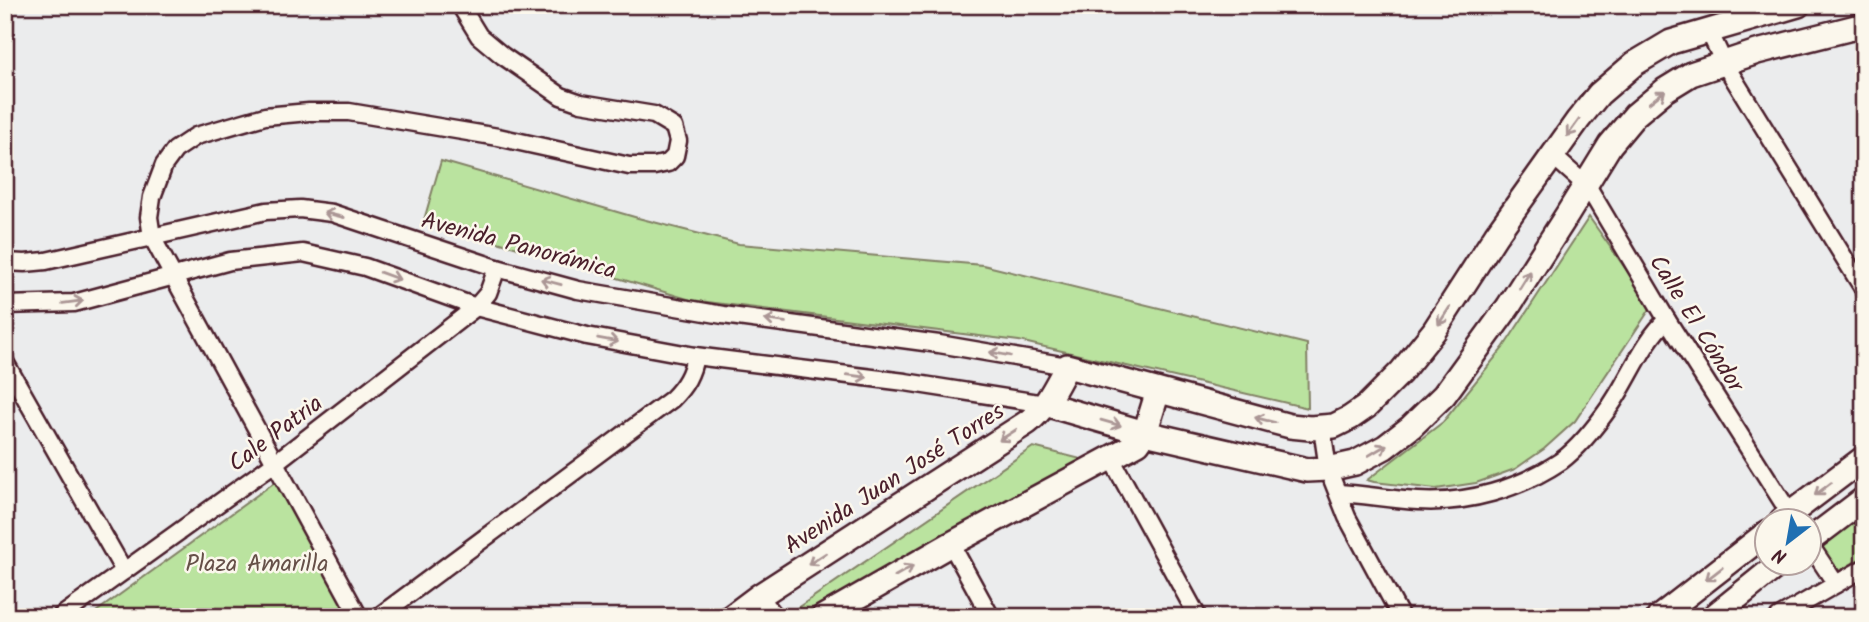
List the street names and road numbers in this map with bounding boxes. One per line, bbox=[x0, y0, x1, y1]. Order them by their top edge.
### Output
street label: Avenida Panorámica bbox=[417, 202, 621, 291]
street label: Calle El Cóndor bbox=[1638, 247, 1755, 402]
street label: Cale Patria bbox=[220, 385, 332, 483]
street label: Avenida Juan José Torres bbox=[777, 393, 1013, 565]

